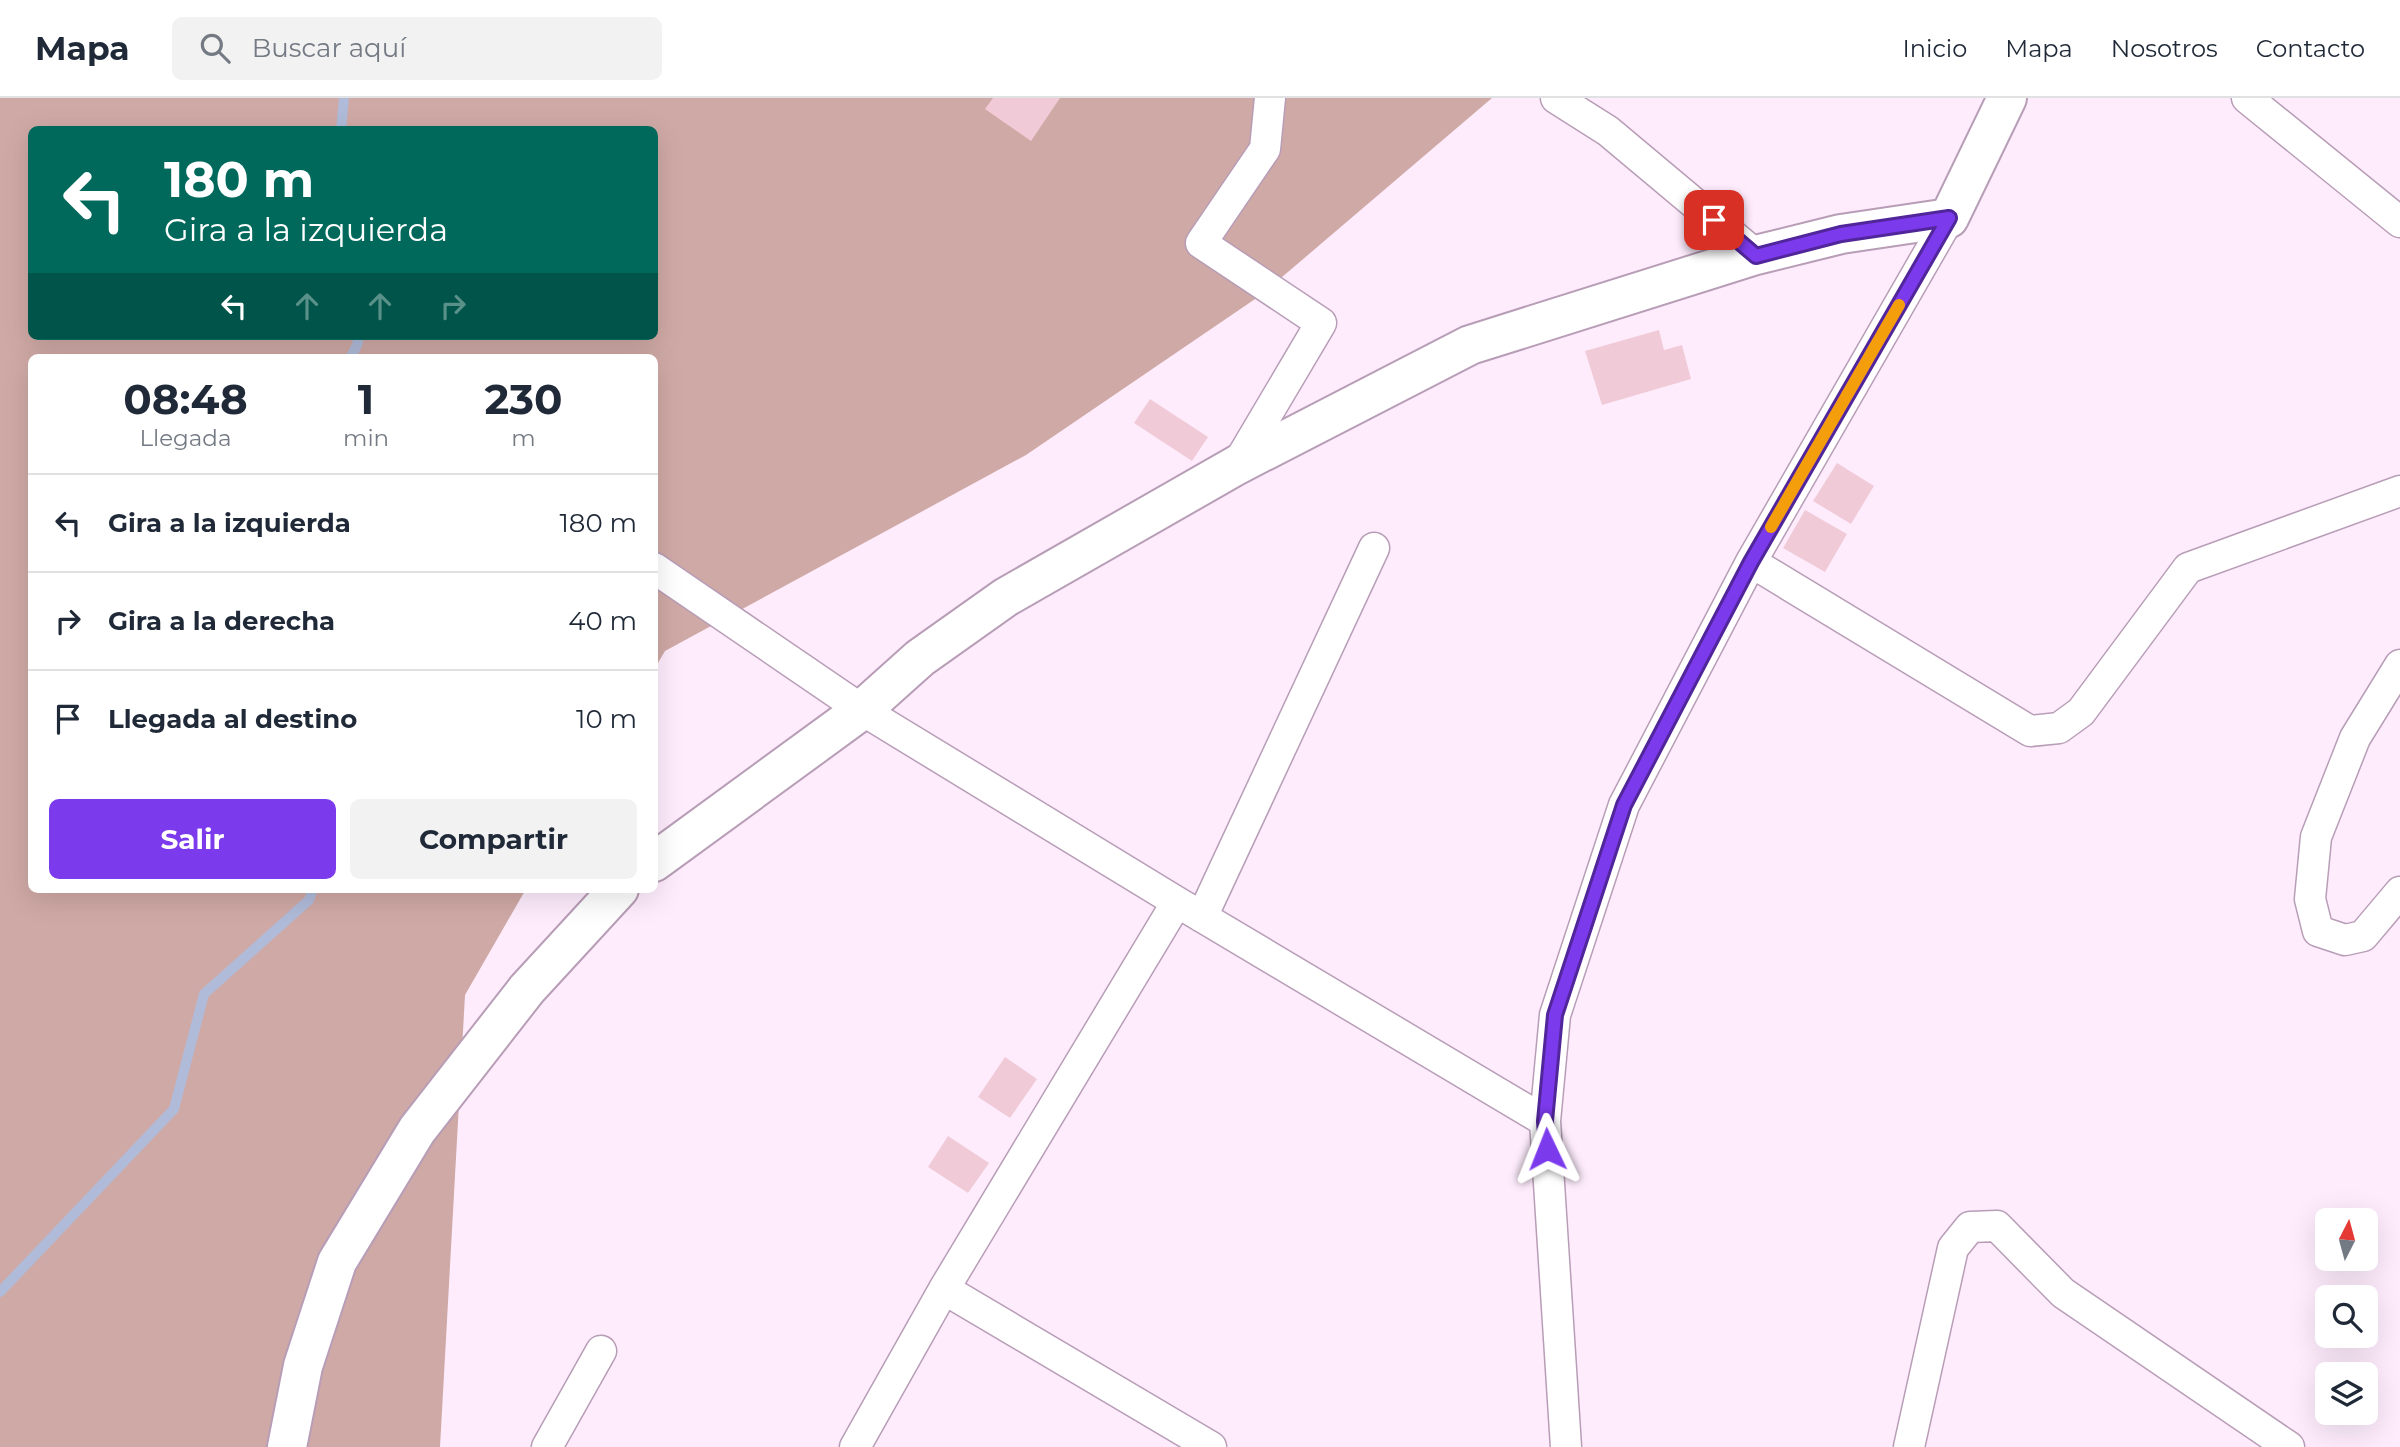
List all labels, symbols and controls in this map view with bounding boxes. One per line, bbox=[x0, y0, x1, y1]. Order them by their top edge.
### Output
search box bbox=[172, 17, 662, 80]
text: Mapa bbox=[35, 28, 130, 68]
icon: search bbox=[196, 29, 234, 67]
text: Buscar aquí bbox=[252, 32, 406, 64]
text: Inicio bbox=[1902, 34, 1967, 63]
text: Mapa bbox=[2005, 34, 2073, 63]
text: Nosotros bbox=[2111, 34, 2218, 63]
text: Contacto bbox=[2256, 34, 2365, 63]
text: 180 m bbox=[164, 150, 314, 209]
icon: left bbox=[49, 154, 140, 245]
pin bbox=[1684, 190, 1744, 250]
icon: arrive bbox=[1695, 201, 1733, 239]
text: Gira a la izquierda bbox=[164, 210, 448, 249]
icon: left bbox=[215, 287, 253, 325]
icon: ahead bbox=[288, 287, 326, 325]
icon: ahead bbox=[361, 287, 399, 325]
icon: right bbox=[434, 287, 472, 325]
text: 08:48 bbox=[123, 373, 248, 425]
text: 1 bbox=[358, 373, 374, 425]
text: 230 bbox=[484, 373, 563, 425]
text: Llegada bbox=[139, 424, 232, 452]
text: min bbox=[343, 424, 389, 452]
text: m bbox=[511, 424, 536, 452]
icon: left bbox=[49, 504, 87, 542]
text: Gira a la izquierda bbox=[108, 507, 351, 539]
text: 180 m bbox=[559, 507, 637, 539]
icon: right bbox=[49, 602, 87, 640]
text: Gira a la derecha bbox=[108, 605, 335, 637]
text: 40 m bbox=[568, 605, 637, 637]
icon: arrive bbox=[49, 700, 87, 738]
text: Llegada al destino bbox=[108, 703, 357, 735]
text: 10 m bbox=[576, 703, 637, 735]
button: Salir bbox=[49, 799, 336, 879]
button: Compartir bbox=[350, 799, 637, 879]
position arrow bbox=[1510, 1112, 1584, 1186]
north arrow bbox=[2315, 1208, 2378, 1270]
map controls bbox=[2315, 1208, 2378, 1425]
button: search bbox=[2315, 1285, 2378, 1348]
button: layers bbox=[2315, 1362, 2378, 1425]

